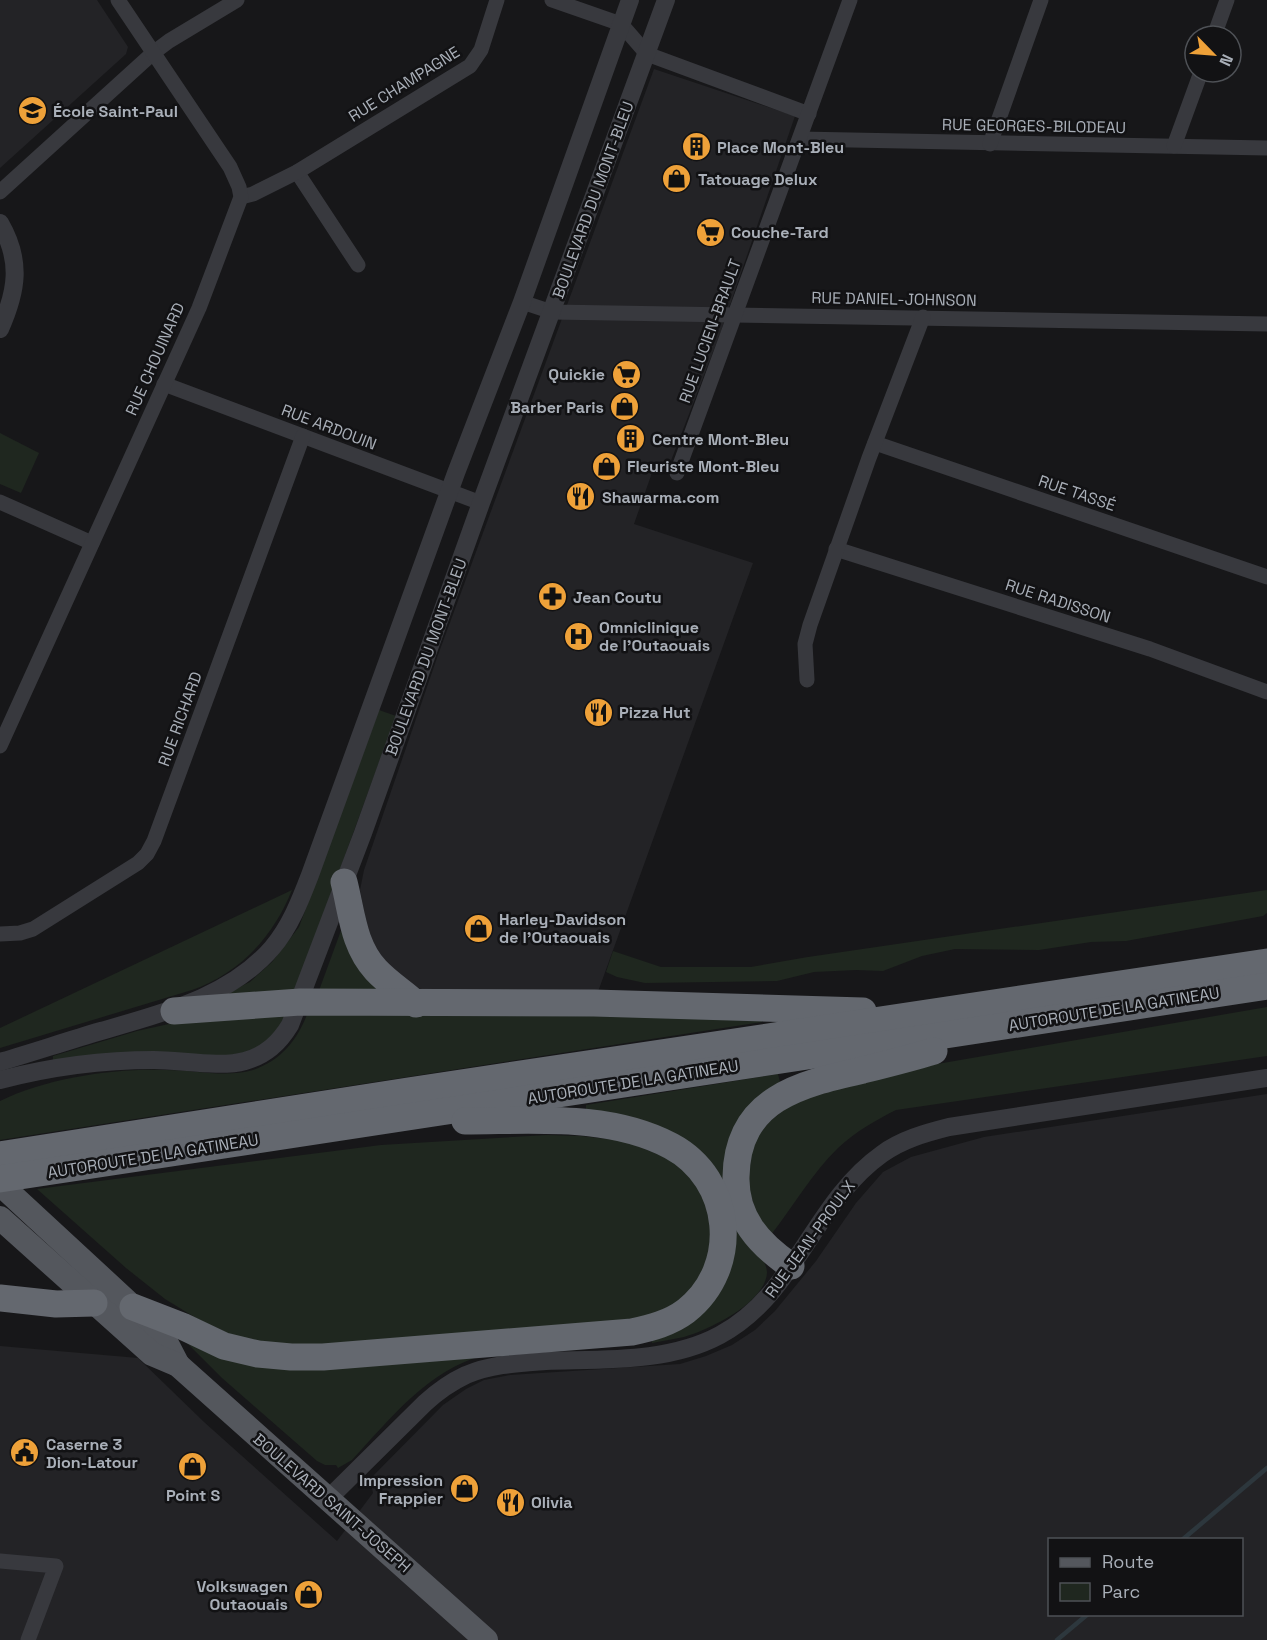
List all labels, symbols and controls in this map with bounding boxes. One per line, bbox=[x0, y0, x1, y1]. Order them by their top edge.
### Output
north arrow bbox=[1183, 24, 1243, 84]
street label: RUE CHAMPAGNE bbox=[344, 41, 464, 127]
text: N bbox=[1214, 51, 1238, 69]
school or university icon: École Saint-Paul bbox=[16, 95, 48, 127]
street label: BOULEVARD DU MONT-BLEU bbox=[547, 98, 639, 302]
place label: École Saint-Paul bbox=[53, 101, 178, 122]
street label: RUE GEORGES-BILODEAU bbox=[942, 114, 1126, 138]
building icon: Place Mont-Bleu bbox=[680, 131, 712, 163]
place label: Place Mont-Bleu bbox=[717, 137, 844, 158]
shop icon: Tatouage Delux bbox=[661, 163, 693, 195]
place label: Tatouage Delux bbox=[698, 169, 818, 190]
supermarket icon: Couche-Tard bbox=[694, 216, 726, 248]
place label: Couche-Tard bbox=[731, 222, 829, 243]
street label: RUE LUCIEN-BRAULT bbox=[674, 256, 746, 406]
street label: RUE DANIEL-JOHNSON bbox=[811, 287, 977, 311]
street label: RUE CHOUINARD bbox=[121, 299, 189, 419]
supermarket icon: Quickie bbox=[610, 358, 642, 390]
place label: Quickie bbox=[548, 364, 605, 385]
shop icon: Barber Paris bbox=[609, 391, 641, 423]
place label: Barber Paris bbox=[510, 397, 604, 418]
street label: RUE ARDOUIN bbox=[278, 399, 380, 455]
building icon: Centre Mont-Bleu bbox=[615, 423, 647, 455]
place label: Centre Mont-Bleu bbox=[652, 429, 789, 450]
shop icon: Fleuriste Mont-Bleu bbox=[590, 450, 622, 482]
place label: Fleuriste Mont-Bleu bbox=[627, 456, 779, 477]
street label: RUE TASSÉ bbox=[1036, 470, 1118, 516]
restaurant icon: Shawarma.com bbox=[565, 481, 597, 513]
place label: Shawarma.com bbox=[602, 487, 719, 508]
street label: BOULEVARD DU MONT-BLEU bbox=[380, 555, 472, 759]
street label: RUE RADISSON bbox=[1003, 574, 1113, 628]
pharmacy icon: Jean Coutu bbox=[536, 581, 568, 613]
place label: Jean Coutu bbox=[573, 587, 662, 608]
place label: Omniclinique de l'Outaouais bbox=[599, 617, 710, 656]
hospital icon: Omniclinique de l'Outaouais bbox=[562, 620, 594, 652]
street label: RUE RICHARD bbox=[153, 669, 207, 769]
restaurant icon: Pizza Hut bbox=[582, 696, 614, 728]
place label: Pizza Hut bbox=[619, 702, 690, 723]
place label: Harley-Davidson de l'Outaouais bbox=[499, 909, 626, 948]
shop icon: Harley-Davidson de l'Outaouais bbox=[462, 912, 494, 944]
street label: AUTOROUTE DE LA GATINEAU bbox=[1007, 982, 1221, 1036]
street label: AUTOROUTE DE LA GATINEAU bbox=[526, 1055, 740, 1109]
street label: AUTOROUTE DE LA GATINEAU bbox=[46, 1129, 260, 1183]
street label: RUE JEAN-PROULX bbox=[760, 1176, 860, 1302]
street label: BOULEVARD SAINT-JOSEPH bbox=[249, 1429, 415, 1577]
place label: Caserne 3 Dion-Latour bbox=[46, 1434, 138, 1473]
public building icon: Caserne 3 Dion-Latour bbox=[9, 1437, 41, 1469]
shop icon: Point S bbox=[177, 1451, 209, 1483]
place label: Impression Frappier bbox=[359, 1470, 443, 1509]
shop icon: Impression Frappier bbox=[448, 1473, 480, 1505]
place label: Point S bbox=[166, 1485, 220, 1506]
restaurant icon: Olivia bbox=[494, 1486, 526, 1518]
place label: Olivia bbox=[531, 1492, 573, 1513]
legend bbox=[1048, 1538, 1243, 1616]
text: Route bbox=[1102, 1550, 1154, 1573]
place label: Volkswagen Outaouais bbox=[196, 1576, 288, 1615]
shop icon: Volkswagen Outaouais bbox=[293, 1579, 325, 1611]
text: Parc bbox=[1102, 1580, 1140, 1603]

